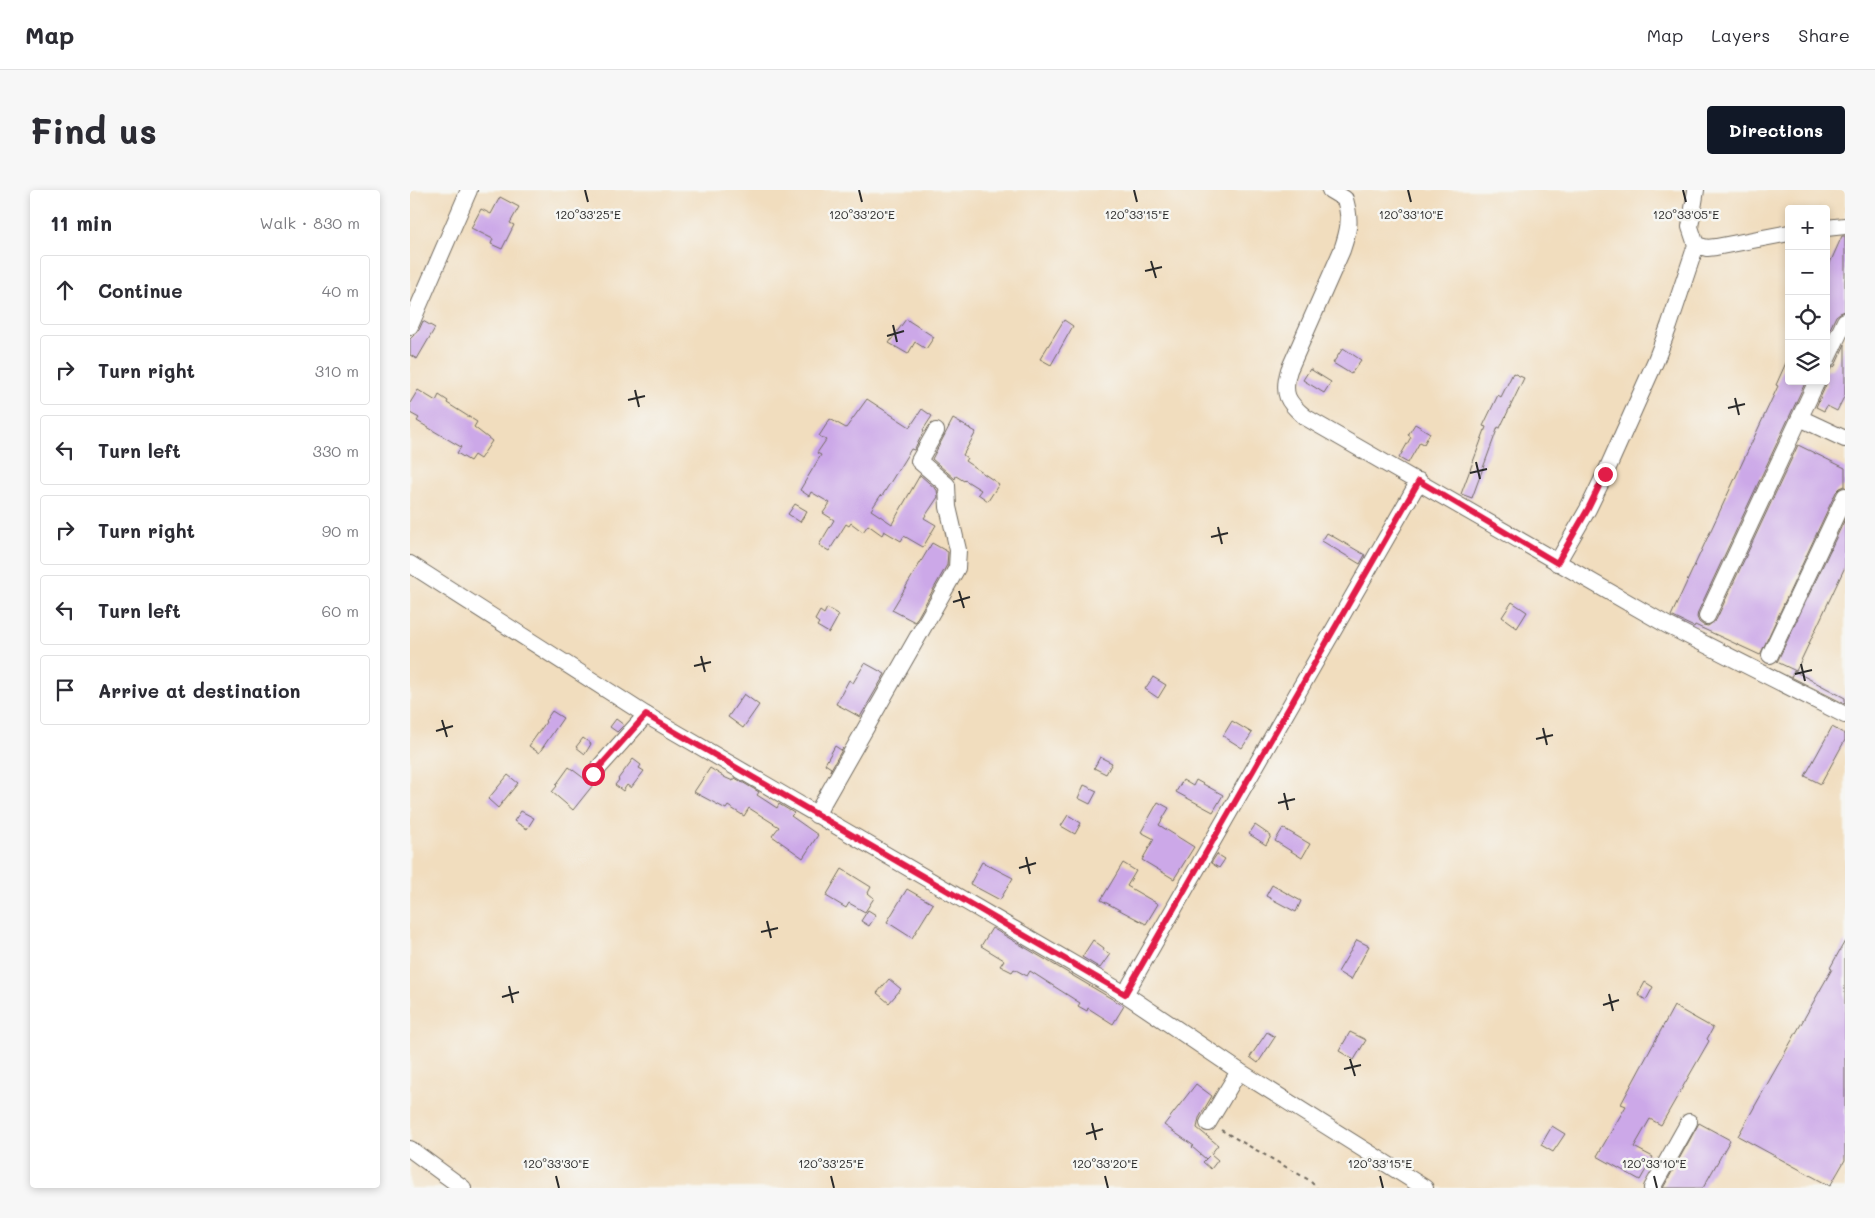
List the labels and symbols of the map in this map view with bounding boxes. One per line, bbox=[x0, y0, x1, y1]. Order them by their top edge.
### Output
text: 120°33'25"E bbox=[555, 206, 621, 222]
text: 120°33'20"E bbox=[829, 206, 895, 222]
text: 120°33'15"E bbox=[1105, 206, 1169, 222]
text: 120°33'10"E bbox=[1379, 206, 1443, 222]
text: 120°33'05"E bbox=[1653, 206, 1719, 222]
route end bbox=[1594, 463, 1617, 486]
route start bbox=[582, 763, 605, 786]
text: 120°33'30"E bbox=[523, 1155, 589, 1171]
text: 120°33'25"E bbox=[798, 1155, 864, 1171]
text: 120°33'20"E bbox=[1072, 1155, 1138, 1171]
text: 120°33'15"E bbox=[1348, 1155, 1412, 1171]
text: 120°33'10"E bbox=[1622, 1155, 1686, 1171]

